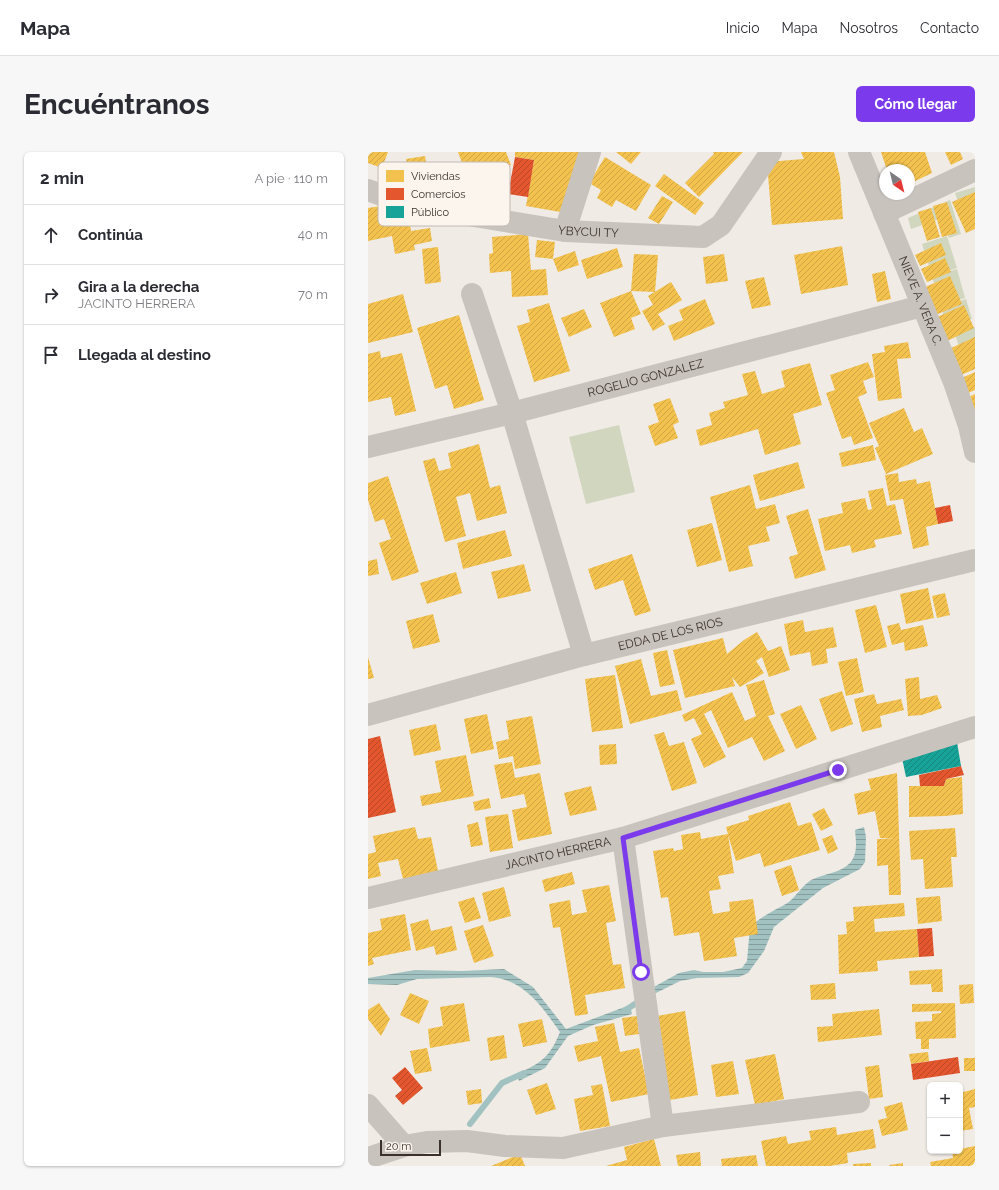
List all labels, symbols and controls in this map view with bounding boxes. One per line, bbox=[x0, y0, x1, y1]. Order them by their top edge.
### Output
text: Mapa bbox=[20, 17, 70, 39]
text: Inicio bbox=[726, 20, 759, 36]
text: Mapa bbox=[781, 20, 818, 36]
text: Nosotros bbox=[840, 20, 898, 36]
text: Contacto bbox=[920, 20, 979, 36]
button: Cómo llegar bbox=[856, 86, 975, 122]
text: Encuéntranos bbox=[24, 88, 210, 121]
legend bbox=[378, 162, 510, 226]
north arrow bbox=[879, 164, 915, 200]
text: 2 min bbox=[40, 168, 84, 188]
text: Viviendas bbox=[411, 170, 460, 183]
text: A pie · 110 m bbox=[254, 171, 328, 186]
text: Comercios bbox=[411, 188, 466, 201]
text: Público bbox=[411, 206, 450, 219]
street label: YBYCUI TY bbox=[557, 223, 619, 240]
icon: ahead bbox=[40, 224, 62, 246]
text: Continúa bbox=[78, 226, 143, 244]
text: 40 m bbox=[298, 227, 328, 242]
street label: NIEVE A. VERA C. bbox=[896, 254, 945, 348]
text: Gira a la derecha bbox=[78, 278, 199, 296]
icon: right bbox=[40, 284, 62, 306]
text: 70 m bbox=[298, 287, 328, 302]
text: JACINTO HERRERA bbox=[78, 296, 195, 311]
icon: arrive bbox=[40, 344, 62, 366]
text: Llegada al destino bbox=[78, 346, 211, 364]
street label: ROGELIO GONZALEZ bbox=[586, 356, 705, 400]
street label: EDDA DE LOS RIOS bbox=[617, 615, 724, 653]
route end bbox=[829, 761, 847, 779]
street label: JACINTO HERRERA bbox=[504, 834, 612, 873]
route start bbox=[632, 963, 650, 981]
map controls bbox=[927, 1082, 963, 1154]
button: + bbox=[927, 1082, 963, 1118]
button: − bbox=[927, 1118, 963, 1154]
scale bar bbox=[380, 1138, 441, 1157]
text: 20 m bbox=[386, 1140, 411, 1153]

